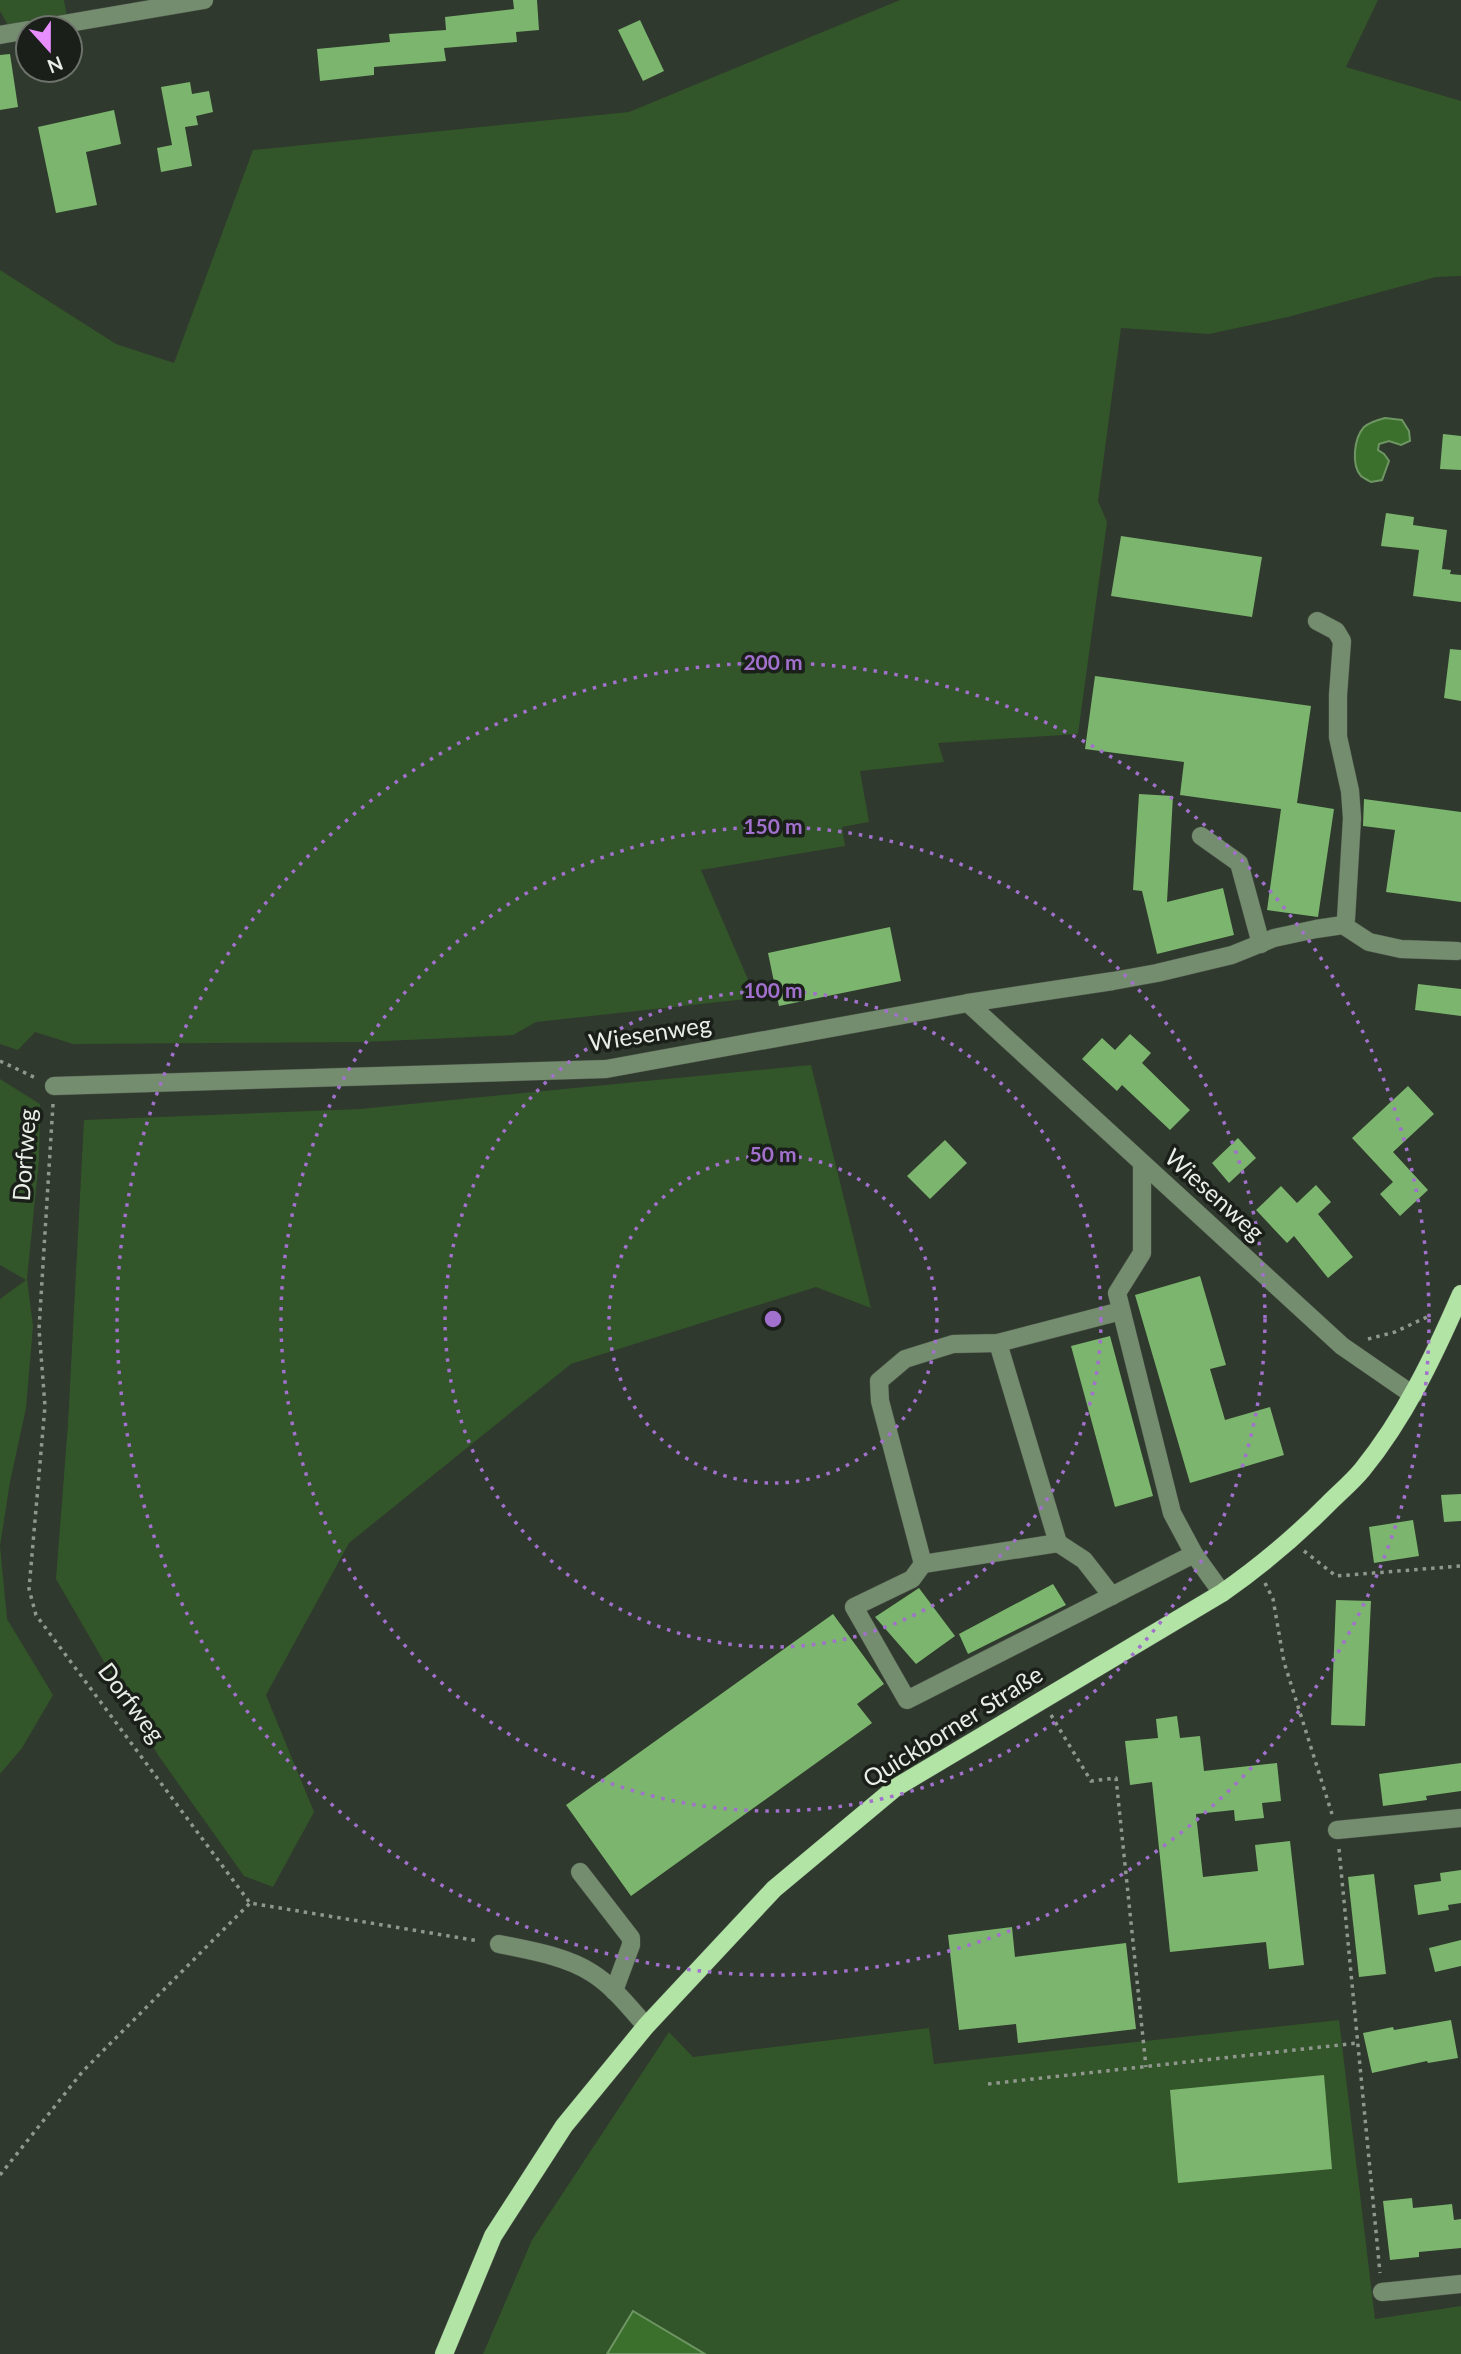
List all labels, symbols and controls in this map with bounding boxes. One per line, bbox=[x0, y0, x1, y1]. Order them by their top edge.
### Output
north arrow bbox=[14, 14, 84, 84]
text: N bbox=[44, 52, 66, 79]
text: 200 m bbox=[743, 649, 803, 674]
text: 150 m bbox=[743, 813, 803, 838]
text: 100 m bbox=[743, 977, 803, 1002]
street label: Wiesenweg bbox=[587, 1009, 713, 1056]
street label: Dorfweg bbox=[6, 1108, 41, 1202]
text: 50 m bbox=[749, 1141, 797, 1166]
street label: Wiesenweg bbox=[1159, 1142, 1271, 1246]
centre of rings bbox=[761, 1307, 785, 1331]
street label: Dorfweg bbox=[93, 1656, 172, 1748]
street label: Quickborner Straße bbox=[857, 1659, 1047, 1793]

